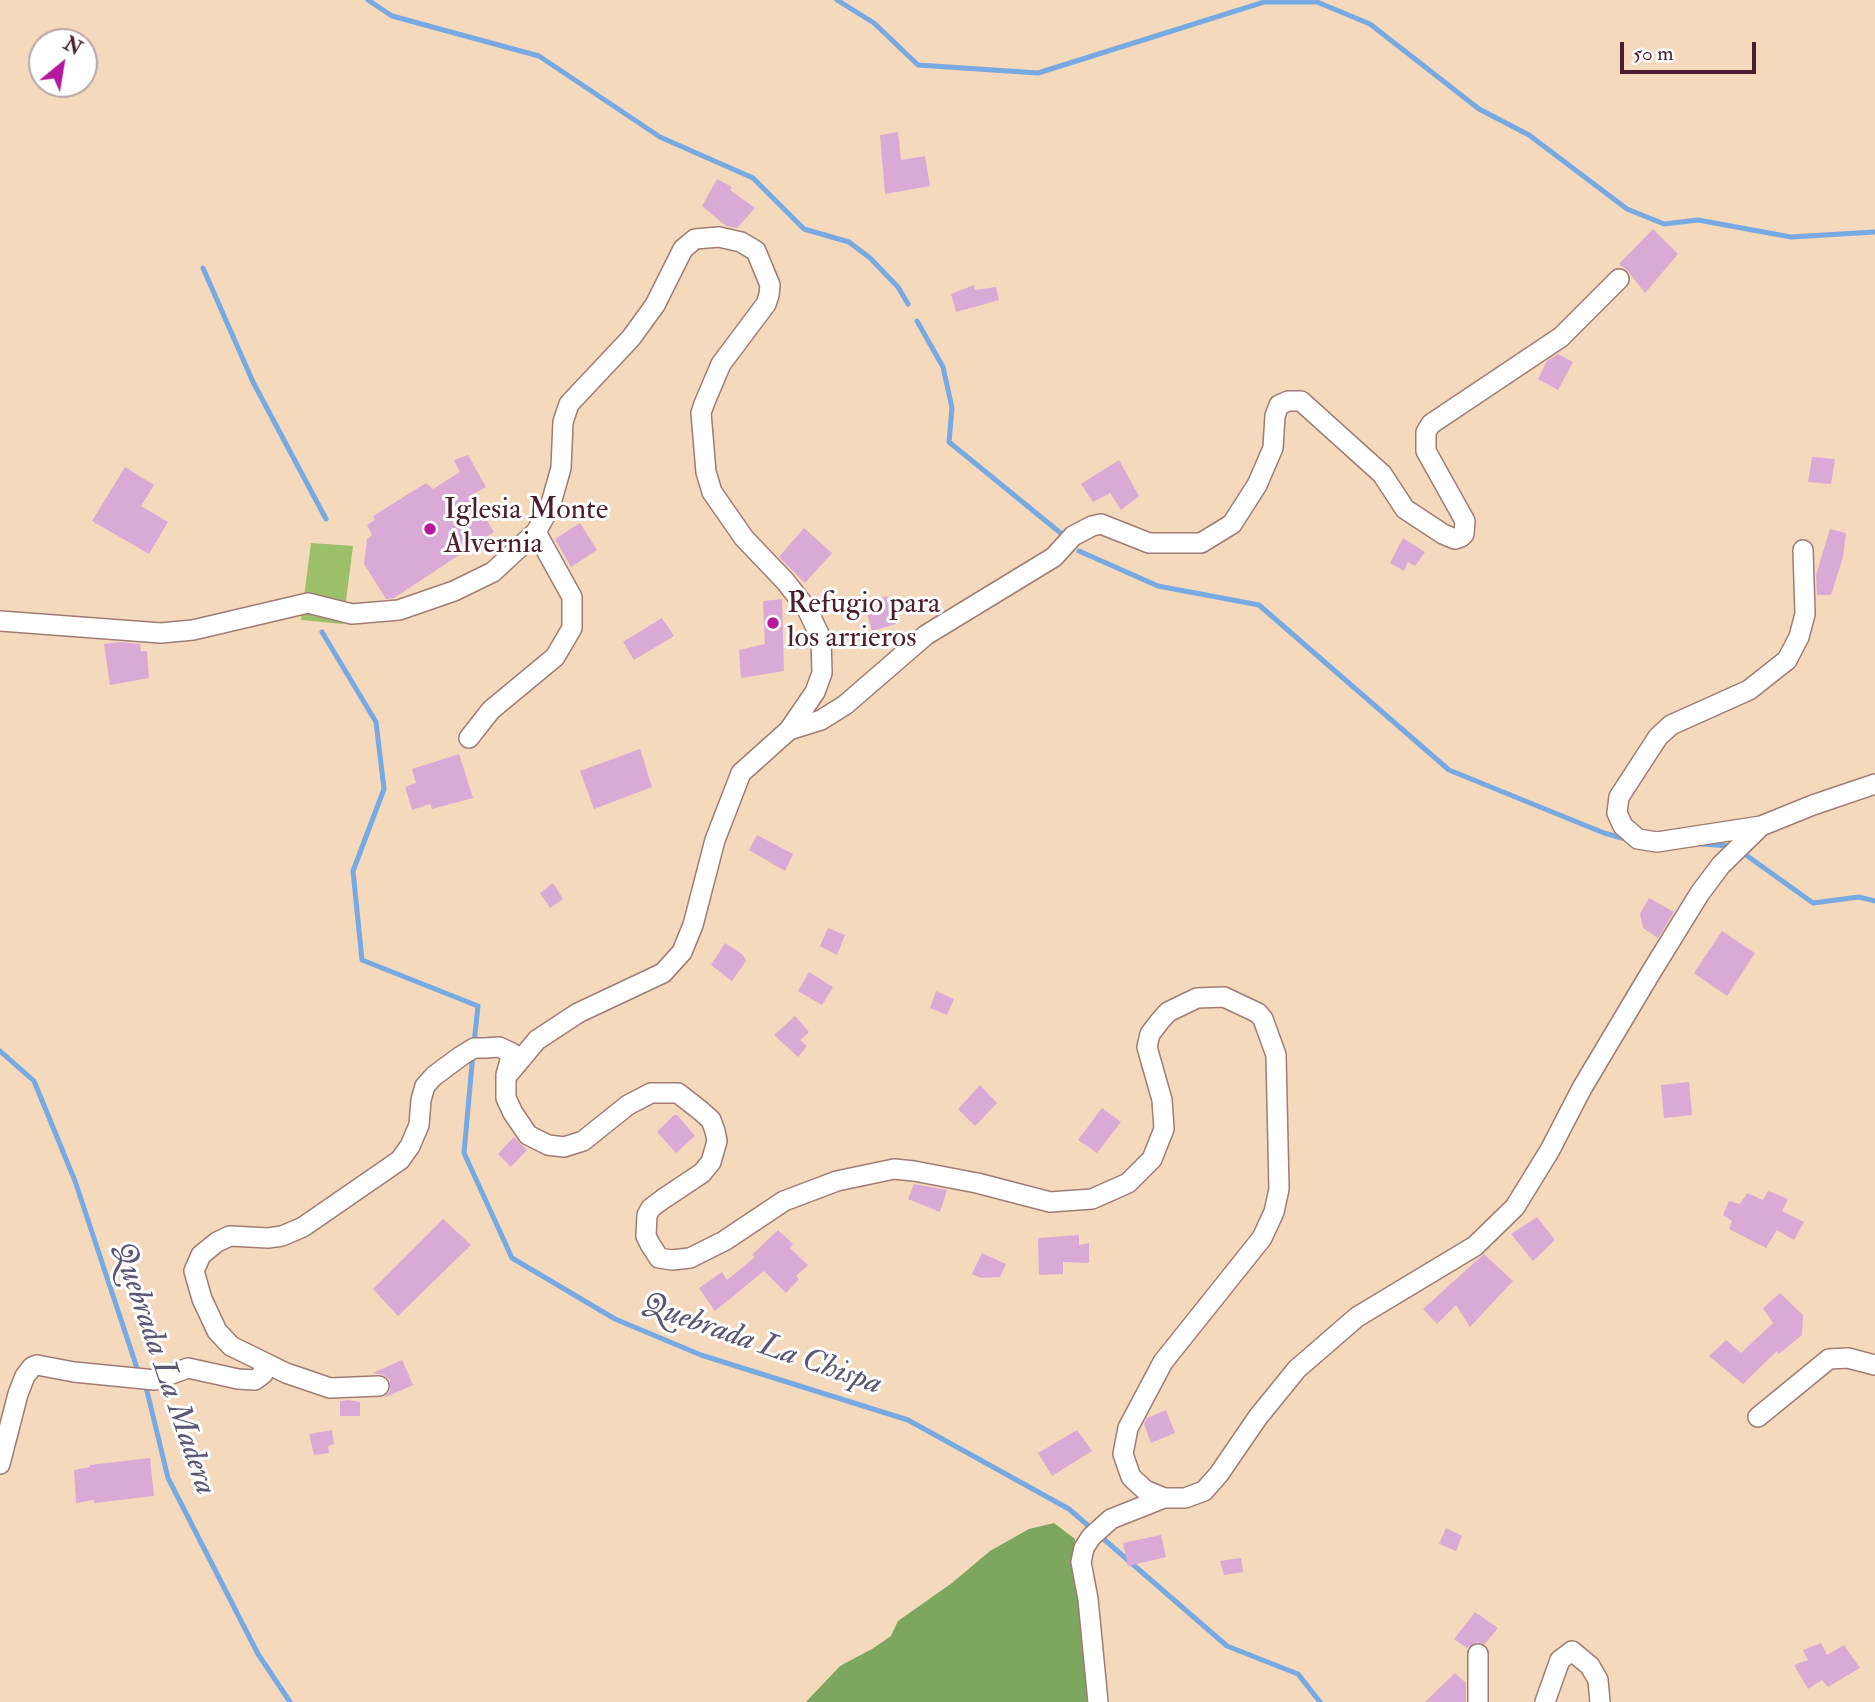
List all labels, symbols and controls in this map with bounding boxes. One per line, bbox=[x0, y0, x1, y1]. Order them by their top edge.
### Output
north arrow bbox=[28, 28, 98, 98]
scale bar bbox=[1623, 28, 1759, 72]
text: N bbox=[59, 32, 86, 61]
text: 50 m bbox=[1633, 40, 1674, 67]
place label: Iglesia Monte Alvernia bbox=[444, 494, 608, 564]
marker: Iglesia Monte Alvernia bbox=[422, 521, 438, 537]
place label: Refugio para los arrieros bbox=[787, 588, 940, 658]
marker: Refugio para los arrieros bbox=[765, 615, 781, 631]
water label: Quebrada La Madera bbox=[101, 1237, 223, 1501]
water label: Quebrada La Chispa bbox=[636, 1287, 886, 1405]

